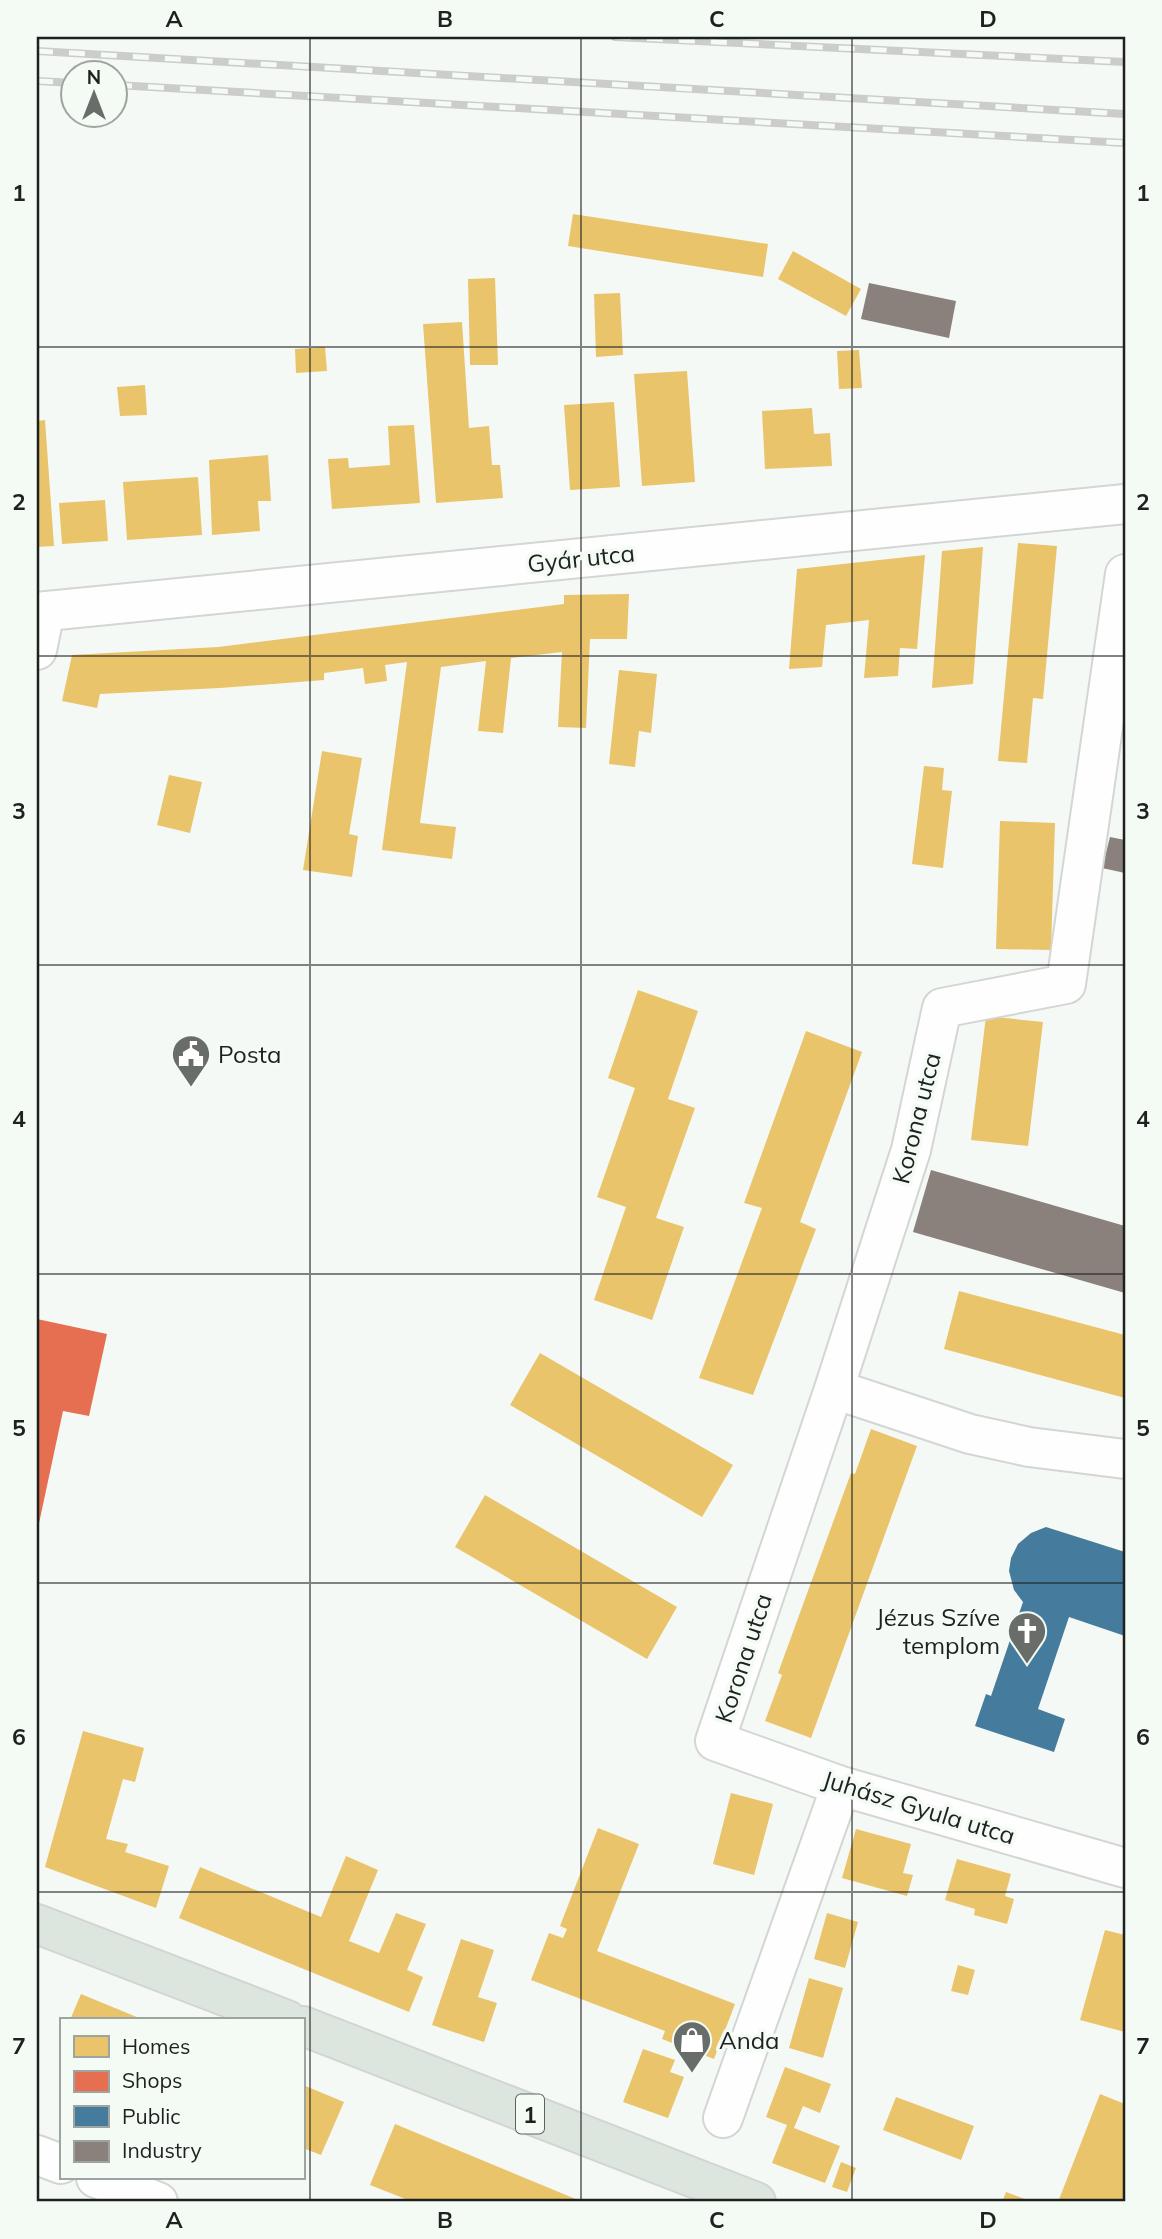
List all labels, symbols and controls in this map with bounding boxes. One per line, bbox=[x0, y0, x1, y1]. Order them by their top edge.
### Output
text: A bbox=[165, 4, 183, 33]
text: B bbox=[437, 4, 453, 33]
text: C bbox=[709, 4, 725, 33]
text: D bbox=[979, 4, 997, 33]
north arrow bbox=[60, 60, 130, 130]
text: N bbox=[87, 65, 101, 89]
text: 1 bbox=[12, 178, 26, 207]
text: 1 bbox=[1136, 178, 1150, 207]
text: 2 bbox=[12, 487, 26, 516]
text: 2 bbox=[1136, 487, 1150, 516]
street label: Gyár utca bbox=[526, 537, 636, 579]
text: 3 bbox=[12, 796, 26, 825]
text: 3 bbox=[1136, 796, 1150, 825]
public building icon: Posta bbox=[170, 1033, 212, 1088]
place label: Posta bbox=[218, 1039, 281, 1069]
street label: Korona utca bbox=[885, 1049, 947, 1187]
text: 4 bbox=[12, 1104, 26, 1133]
text: 4 bbox=[1136, 1104, 1150, 1133]
text: 5 bbox=[12, 1413, 26, 1442]
text: 5 bbox=[1136, 1413, 1150, 1442]
street label: Korona utca bbox=[708, 1590, 778, 1726]
place label: Jézus Szíve templom bbox=[876, 1602, 1000, 1660]
church icon: Jézus Szíve templom bbox=[1006, 1610, 1048, 1665]
text: 6 bbox=[12, 1722, 26, 1751]
text: 6 bbox=[1136, 1722, 1150, 1751]
street label: Juhász Gyula utca bbox=[819, 1763, 1019, 1851]
legend bbox=[60, 2018, 304, 2180]
shop icon: Anda bbox=[671, 2019, 713, 2074]
place label: Anda bbox=[719, 2025, 780, 2055]
text: 7 bbox=[12, 2031, 26, 2060]
text: 7 bbox=[1136, 2031, 1150, 2060]
text: Homes bbox=[122, 2033, 190, 2059]
text: Shops bbox=[122, 2067, 182, 2093]
road number: 1 bbox=[516, 2094, 544, 2134]
text: Public bbox=[122, 2103, 181, 2129]
text: Industry bbox=[122, 2137, 202, 2163]
text: A bbox=[165, 2205, 183, 2234]
text: B bbox=[437, 2205, 453, 2234]
text: C bbox=[709, 2205, 725, 2234]
text: D bbox=[979, 2205, 997, 2234]

